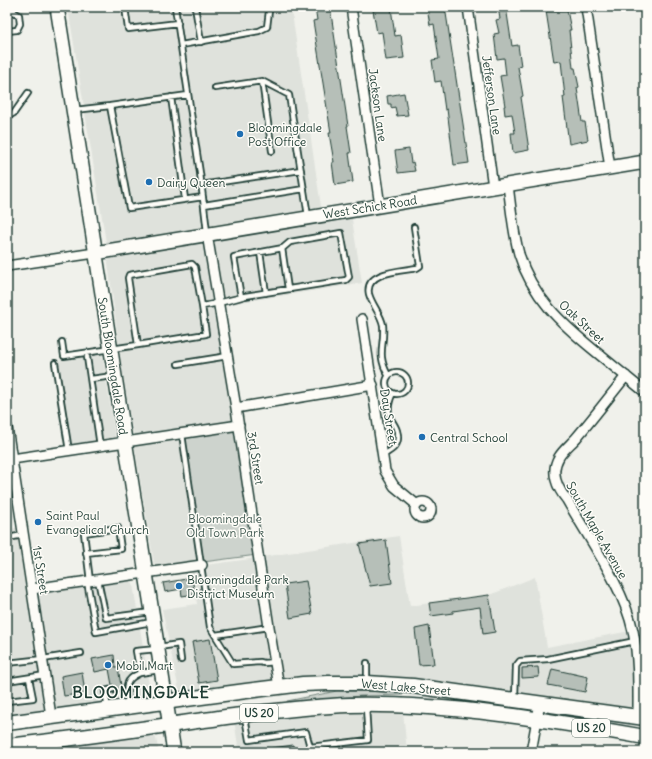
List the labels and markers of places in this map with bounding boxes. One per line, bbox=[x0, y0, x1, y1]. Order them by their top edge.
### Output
place label: Bloomingdale Post Office bbox=[248, 120, 322, 149]
marker: Bloomingdale Post Office bbox=[235, 129, 245, 139]
place label: Dairy Queen bbox=[157, 175, 226, 190]
marker: Dairy Queen bbox=[144, 177, 154, 187]
place label: Central School bbox=[430, 430, 508, 445]
marker: Central School bbox=[417, 432, 427, 442]
place label: Saint Paul Evangelical Church bbox=[46, 508, 149, 537]
marker: Saint Paul Evangelical Church bbox=[33, 517, 43, 527]
place label: Bloomingdale Park District Museum bbox=[187, 572, 289, 601]
marker: Bloomingdale Park District Museum bbox=[174, 581, 184, 591]
place label: Mobil Mart bbox=[116, 658, 173, 673]
marker: Mobil Mart bbox=[103, 660, 113, 670]

